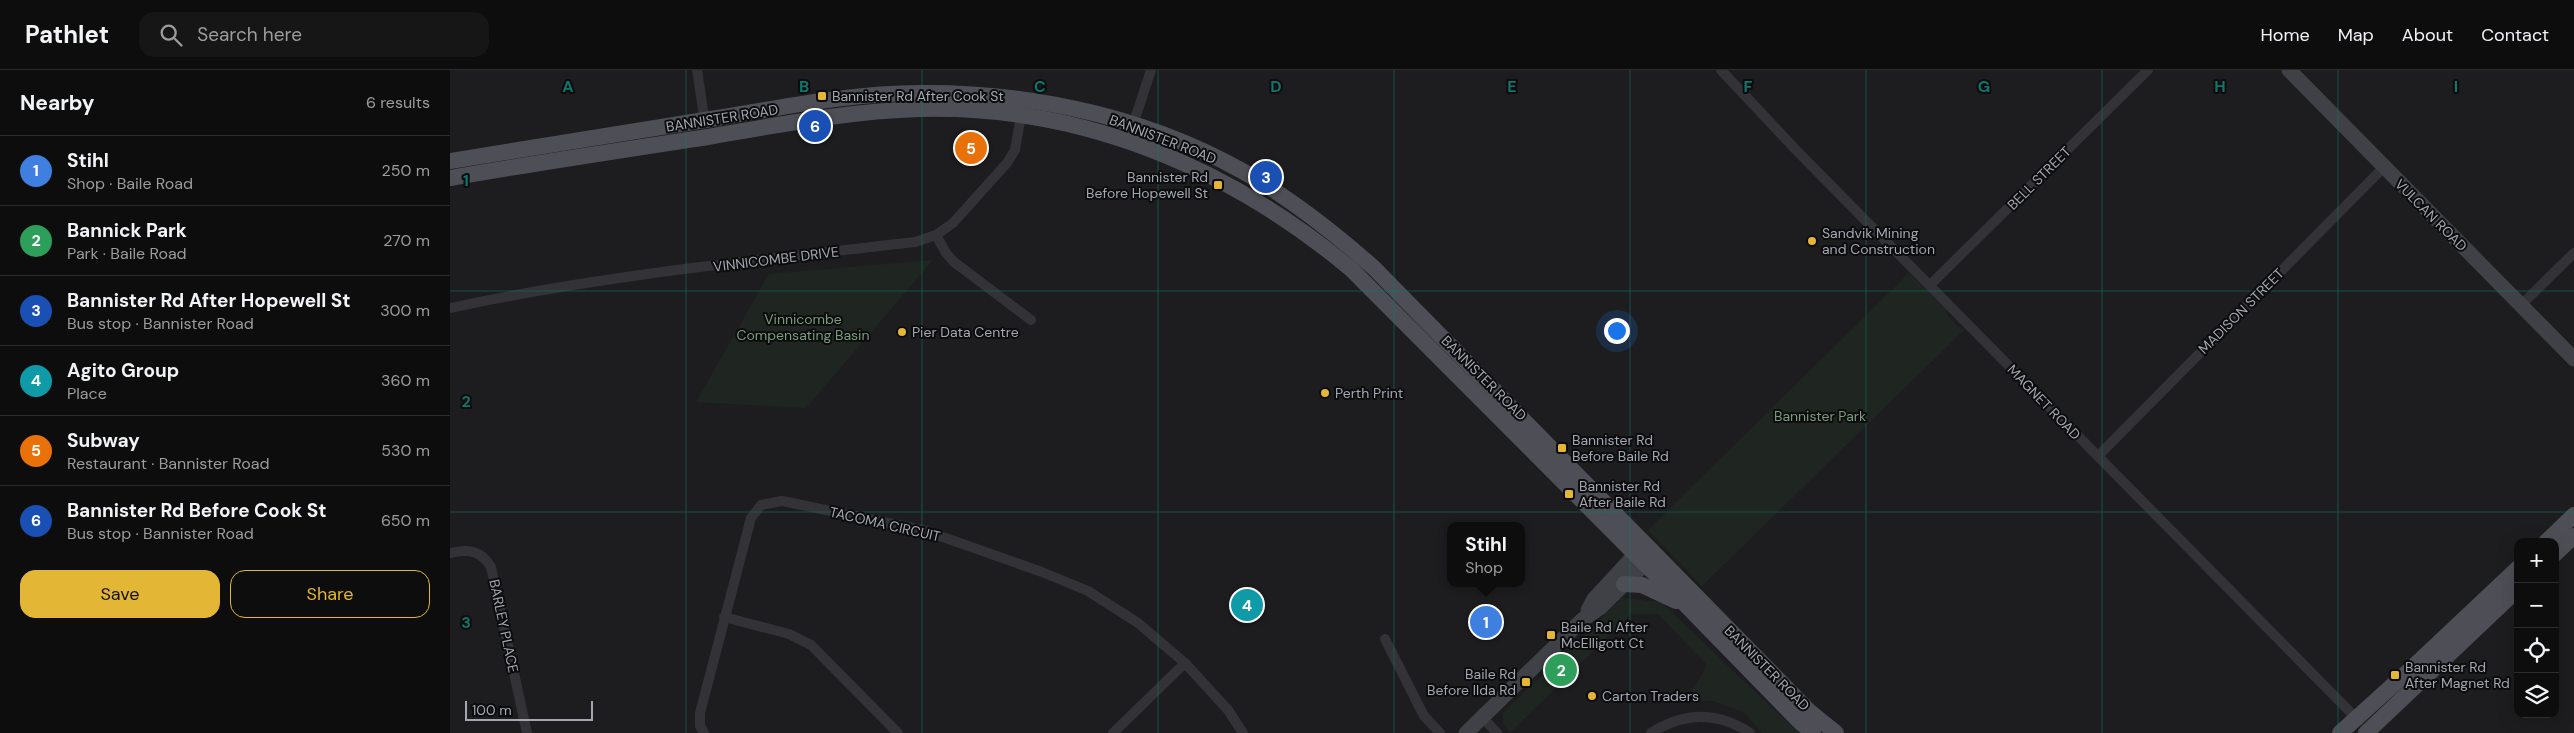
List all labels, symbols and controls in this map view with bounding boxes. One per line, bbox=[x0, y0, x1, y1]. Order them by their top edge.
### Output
search box bbox=[139, 12, 489, 57]
text: Pathlet bbox=[25, 19, 109, 50]
icon: search bbox=[157, 21, 185, 49]
text: Search here bbox=[197, 22, 302, 47]
text: Home bbox=[2260, 23, 2310, 47]
text: Map bbox=[2338, 23, 2374, 47]
text: About bbox=[2402, 23, 2453, 47]
text: Contact bbox=[2481, 23, 2549, 47]
text: A bbox=[562, 76, 574, 97]
text: B bbox=[799, 76, 809, 97]
text: C bbox=[1034, 76, 1046, 97]
text: D bbox=[1270, 76, 1282, 97]
text: E bbox=[1507, 76, 1517, 97]
text: F bbox=[1744, 76, 1753, 97]
text: G bbox=[1978, 76, 1990, 97]
text: H bbox=[2214, 76, 2226, 97]
text: I bbox=[2454, 76, 2458, 97]
place label: Bannister Rd After Cook St bbox=[832, 87, 1004, 105]
text: Nearby bbox=[20, 89, 94, 117]
marker: Bannister Rd After Cook St bbox=[816, 90, 828, 102]
text: 6 results bbox=[366, 92, 430, 113]
street label: BANNISTER ROAD bbox=[665, 100, 779, 136]
pin: 6 bbox=[799, 107, 831, 145]
street label: BANNISTER ROAD bbox=[1107, 110, 1219, 168]
pin: 5 bbox=[955, 129, 987, 167]
street label: BELL STREET bbox=[2003, 142, 2075, 214]
text: Stihl bbox=[67, 148, 109, 173]
pin: 3 bbox=[1250, 158, 1282, 196]
text: 1 bbox=[33, 160, 39, 181]
text: 250 m bbox=[382, 160, 430, 181]
place label: Bannister Rd Before Hopewell St bbox=[1086, 168, 1208, 202]
text: 1 bbox=[463, 170, 469, 191]
text: Shop · Baile Road bbox=[67, 173, 193, 194]
street label: VULCAN ROAD bbox=[2391, 175, 2471, 255]
marker: Bannister Rd Before Hopewell St bbox=[1212, 179, 1224, 191]
text: Bannick Park bbox=[67, 218, 187, 243]
place label: Sandvik Mining and Construction bbox=[1822, 224, 1935, 258]
text: 2 bbox=[31, 230, 41, 251]
text: 270 m bbox=[383, 230, 430, 251]
marker: Sandvik Mining and Construction bbox=[1806, 235, 1818, 247]
street label: VINNICOMBE DRIVE bbox=[712, 242, 840, 276]
text: Park · Baile Road bbox=[67, 243, 187, 264]
street label: MADISON STREET bbox=[2194, 264, 2288, 358]
text: Bannister Rd After Hopewell St bbox=[67, 288, 350, 313]
text: 3 bbox=[31, 300, 41, 321]
text: 300 m bbox=[380, 300, 430, 321]
park label: Vinnicombe Compensating Basin bbox=[737, 310, 869, 344]
text: Bus stop · Bannister Road bbox=[67, 313, 254, 334]
your location bbox=[1604, 318, 1630, 344]
place label: Pier Data Centre bbox=[912, 323, 1019, 341]
marker: Pier Data Centre bbox=[896, 326, 908, 338]
street label: BANNISTER ROAD bbox=[1438, 332, 1530, 424]
text: Agito Group bbox=[67, 358, 179, 383]
street label: MAGNET ROAD bbox=[2004, 361, 2084, 443]
text: 4 bbox=[31, 370, 41, 391]
text: 360 m bbox=[381, 370, 430, 391]
text: Place bbox=[67, 383, 107, 404]
place label: Perth Print bbox=[1335, 384, 1403, 402]
marker: Perth Print bbox=[1319, 387, 1331, 399]
text: 2 bbox=[461, 391, 471, 412]
park label: Bannister Park bbox=[1774, 407, 1866, 425]
text: Subway bbox=[67, 428, 140, 453]
place label: Bannister Rd Before Baile Rd bbox=[1572, 431, 1669, 465]
text: 5 bbox=[31, 440, 41, 461]
text: 530 m bbox=[381, 440, 430, 461]
marker: Bannister Rd Before Baile Rd bbox=[1556, 442, 1568, 454]
text: Restaurant · Bannister Road bbox=[67, 453, 270, 474]
place label: Bannister Rd After Baile Rd bbox=[1579, 477, 1666, 511]
marker: Bannister Rd After Baile Rd bbox=[1563, 488, 1575, 500]
text: Bannister Rd Before Cook St bbox=[67, 498, 326, 523]
street label: TACOMA CIRCUIT bbox=[828, 503, 942, 546]
text: 6 bbox=[31, 510, 41, 531]
text: 650 m bbox=[381, 510, 430, 531]
popup bbox=[1447, 522, 1525, 587]
text: Bus stop · Bannister Road bbox=[67, 523, 254, 544]
text: Stihl bbox=[1465, 532, 1507, 557]
map controls bbox=[2514, 538, 2559, 718]
button: + bbox=[2514, 538, 2559, 583]
text: Shop bbox=[1465, 557, 1503, 578]
button: Save bbox=[20, 570, 220, 618]
button: Share bbox=[230, 570, 430, 618]
street label: BARLEY PLACE bbox=[485, 578, 523, 675]
button: − bbox=[2514, 583, 2559, 628]
pin: 4 bbox=[1231, 586, 1263, 624]
pin: 1 bbox=[1470, 603, 1502, 641]
text: 3 bbox=[461, 612, 471, 633]
place label: Baile Rd After McElligott Ct bbox=[1561, 618, 1648, 652]
street label: BANNISTER ROAD bbox=[1721, 622, 1813, 714]
button: locate bbox=[2514, 628, 2559, 673]
marker: Baile Rd After McElligott Ct bbox=[1545, 629, 1557, 641]
pin: 2 bbox=[1545, 651, 1577, 689]
place label: Bannister Rd After Magnet Rd bbox=[2405, 658, 2510, 692]
place label: Baile Rd Before Ilda Rd bbox=[1427, 665, 1516, 699]
marker: Bannister Rd After Magnet Rd bbox=[2389, 669, 2401, 681]
button: layers bbox=[2514, 673, 2559, 718]
marker: Baile Rd Before Ilda Rd bbox=[1520, 676, 1532, 688]
place label: Carton Traders bbox=[1602, 687, 1699, 705]
marker: Carton Traders bbox=[1586, 690, 1598, 702]
scale bar bbox=[465, 698, 592, 721]
text: 100 m bbox=[472, 701, 512, 719]

